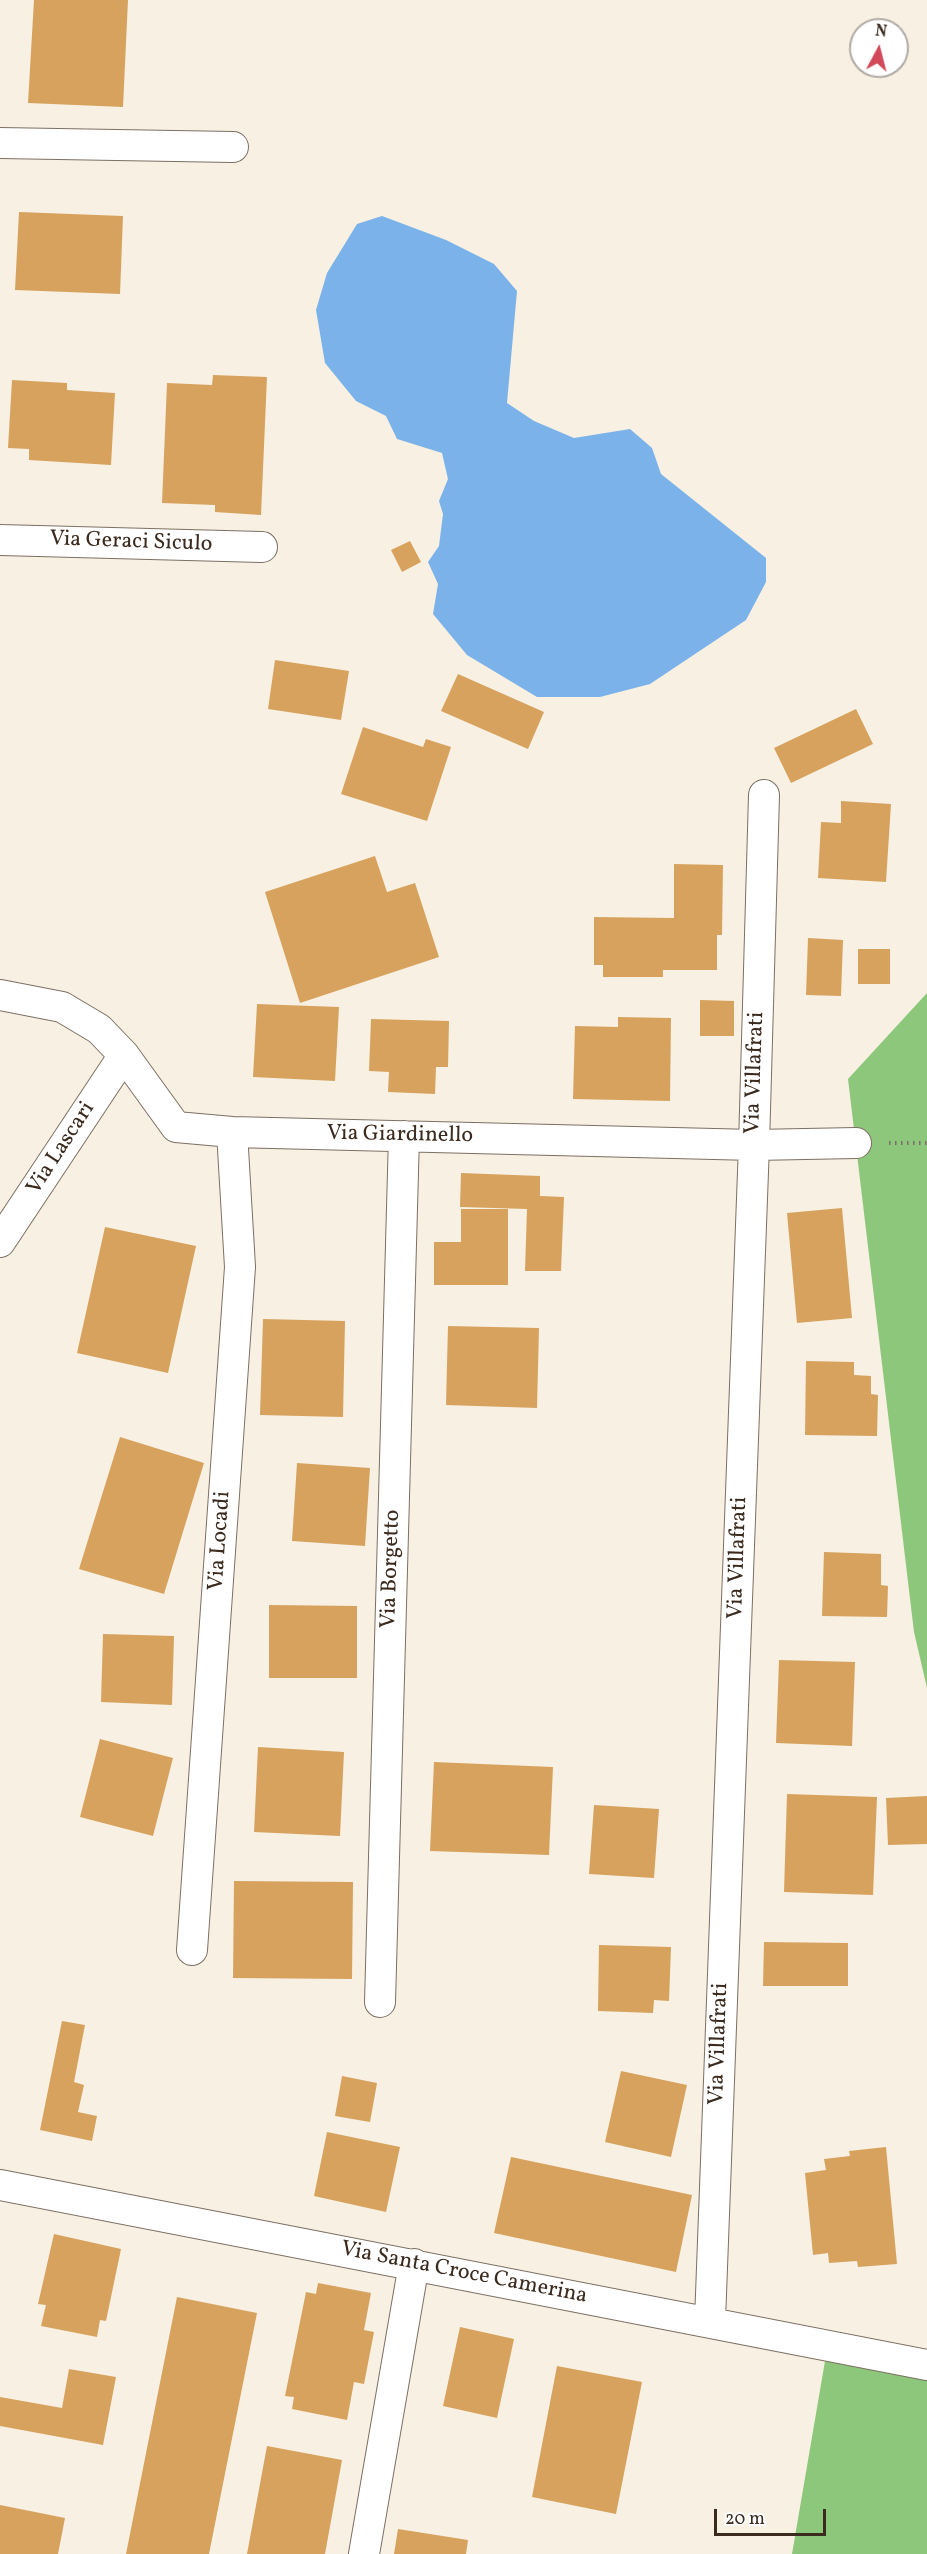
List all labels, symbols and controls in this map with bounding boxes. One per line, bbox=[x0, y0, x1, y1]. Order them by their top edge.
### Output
north arrow bbox=[849, 18, 909, 78]
text: N bbox=[874, 20, 888, 44]
street label: Via Geraci Siculo bbox=[49, 527, 213, 559]
street label: Via Villafrati bbox=[741, 1011, 771, 1135]
street label: Via Lascari bbox=[22, 1098, 102, 1200]
street label: Via Giardinello bbox=[327, 1122, 473, 1150]
street label: Via Locadi bbox=[204, 1490, 238, 1592]
street label: Via Villafrati bbox=[724, 1496, 754, 1620]
street label: Via Borgetto bbox=[377, 1509, 407, 1629]
street label: Via Villafrati bbox=[705, 1982, 735, 2106]
street label: Via Santa Croce Camerina bbox=[339, 2237, 589, 2311]
scale bar bbox=[717, 2497, 830, 2535]
text: 20 m bbox=[725, 2507, 765, 2532]

